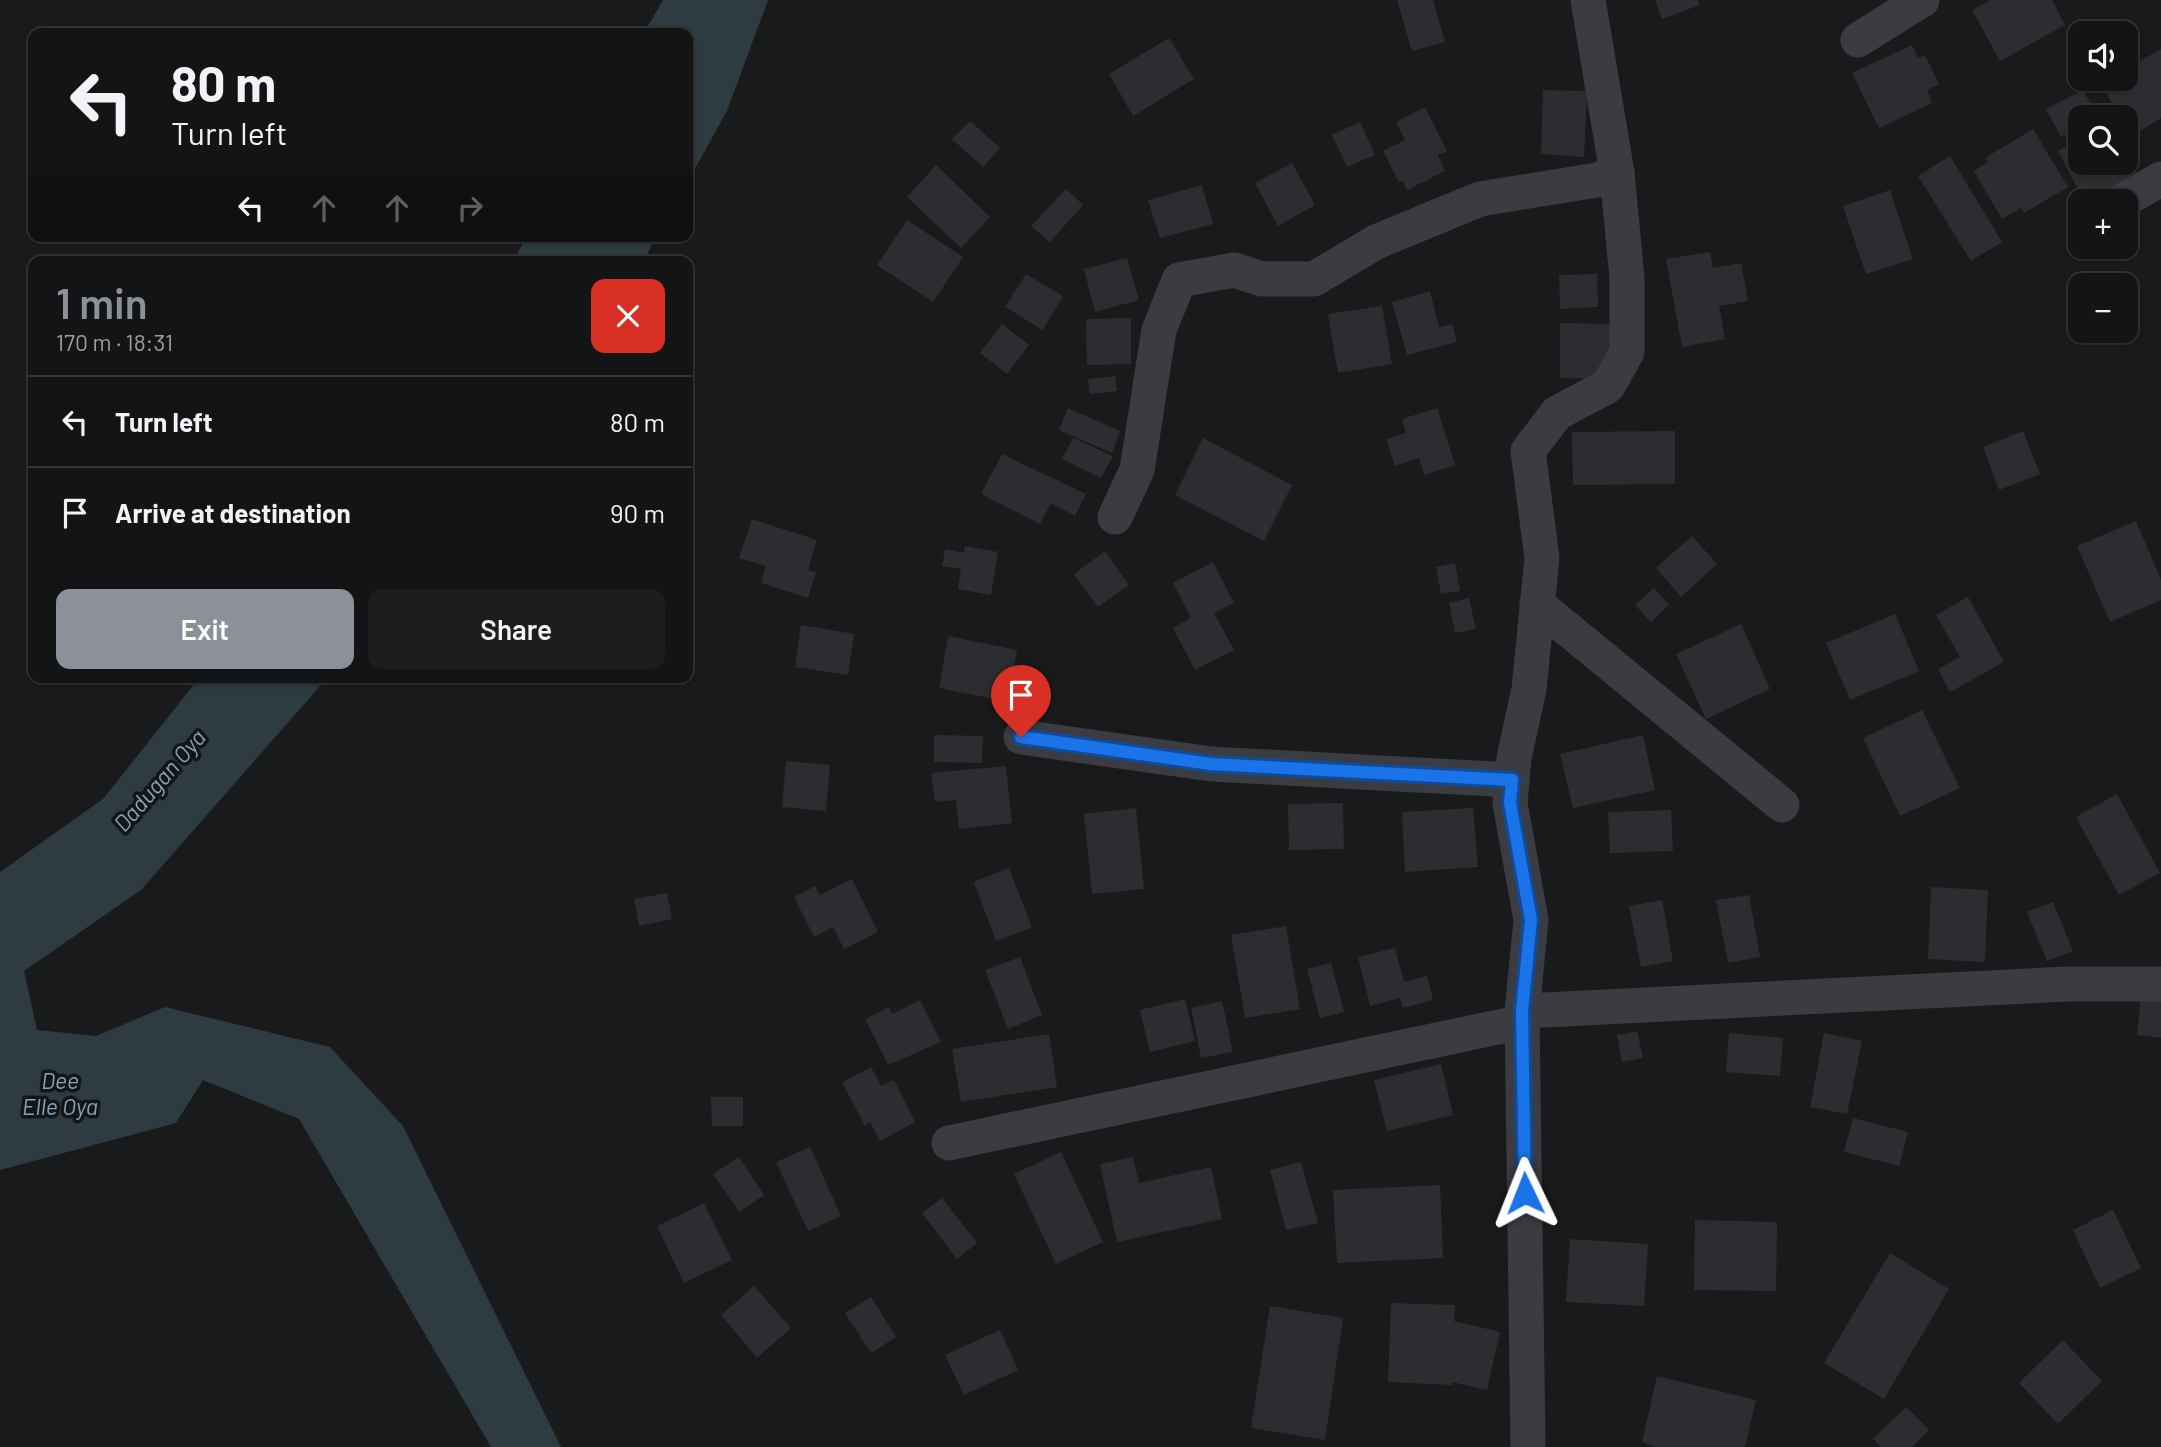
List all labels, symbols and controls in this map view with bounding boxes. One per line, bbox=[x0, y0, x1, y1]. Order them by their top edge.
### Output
map controls bbox=[2068, 21, 2138, 343]
button: sound bbox=[2068, 21, 2138, 91]
text: 80 m bbox=[171, 53, 276, 112]
icon: left bbox=[56, 56, 147, 147]
button: search bbox=[2068, 105, 2138, 175]
text: Turn left bbox=[171, 113, 288, 151]
icon: left bbox=[232, 189, 270, 227]
icon: ahead bbox=[305, 189, 343, 227]
icon: ahead bbox=[378, 189, 416, 227]
icon: right bbox=[451, 189, 489, 227]
button: + bbox=[2068, 189, 2138, 259]
button: − bbox=[2068, 273, 2138, 343]
text: 1 min bbox=[56, 277, 148, 327]
button: close bbox=[591, 279, 665, 353]
text: 170 m · 18:31 bbox=[56, 328, 173, 356]
icon: left bbox=[56, 403, 94, 441]
text: Turn left bbox=[115, 406, 213, 437]
text: 80 m bbox=[610, 406, 665, 437]
icon: arrive bbox=[56, 494, 94, 532]
text: Arrive at destination bbox=[115, 497, 351, 528]
text: 90 m bbox=[610, 497, 665, 528]
button: Exit bbox=[56, 589, 354, 669]
button: Share bbox=[368, 589, 665, 669]
pin bbox=[991, 665, 1051, 737]
icon: arrive bbox=[1002, 676, 1040, 714]
water label: Dadugan Oya bbox=[107, 723, 211, 837]
water label: Dee Elle Oya bbox=[22, 1066, 98, 1120]
position arrow bbox=[1488, 1156, 1562, 1230]

